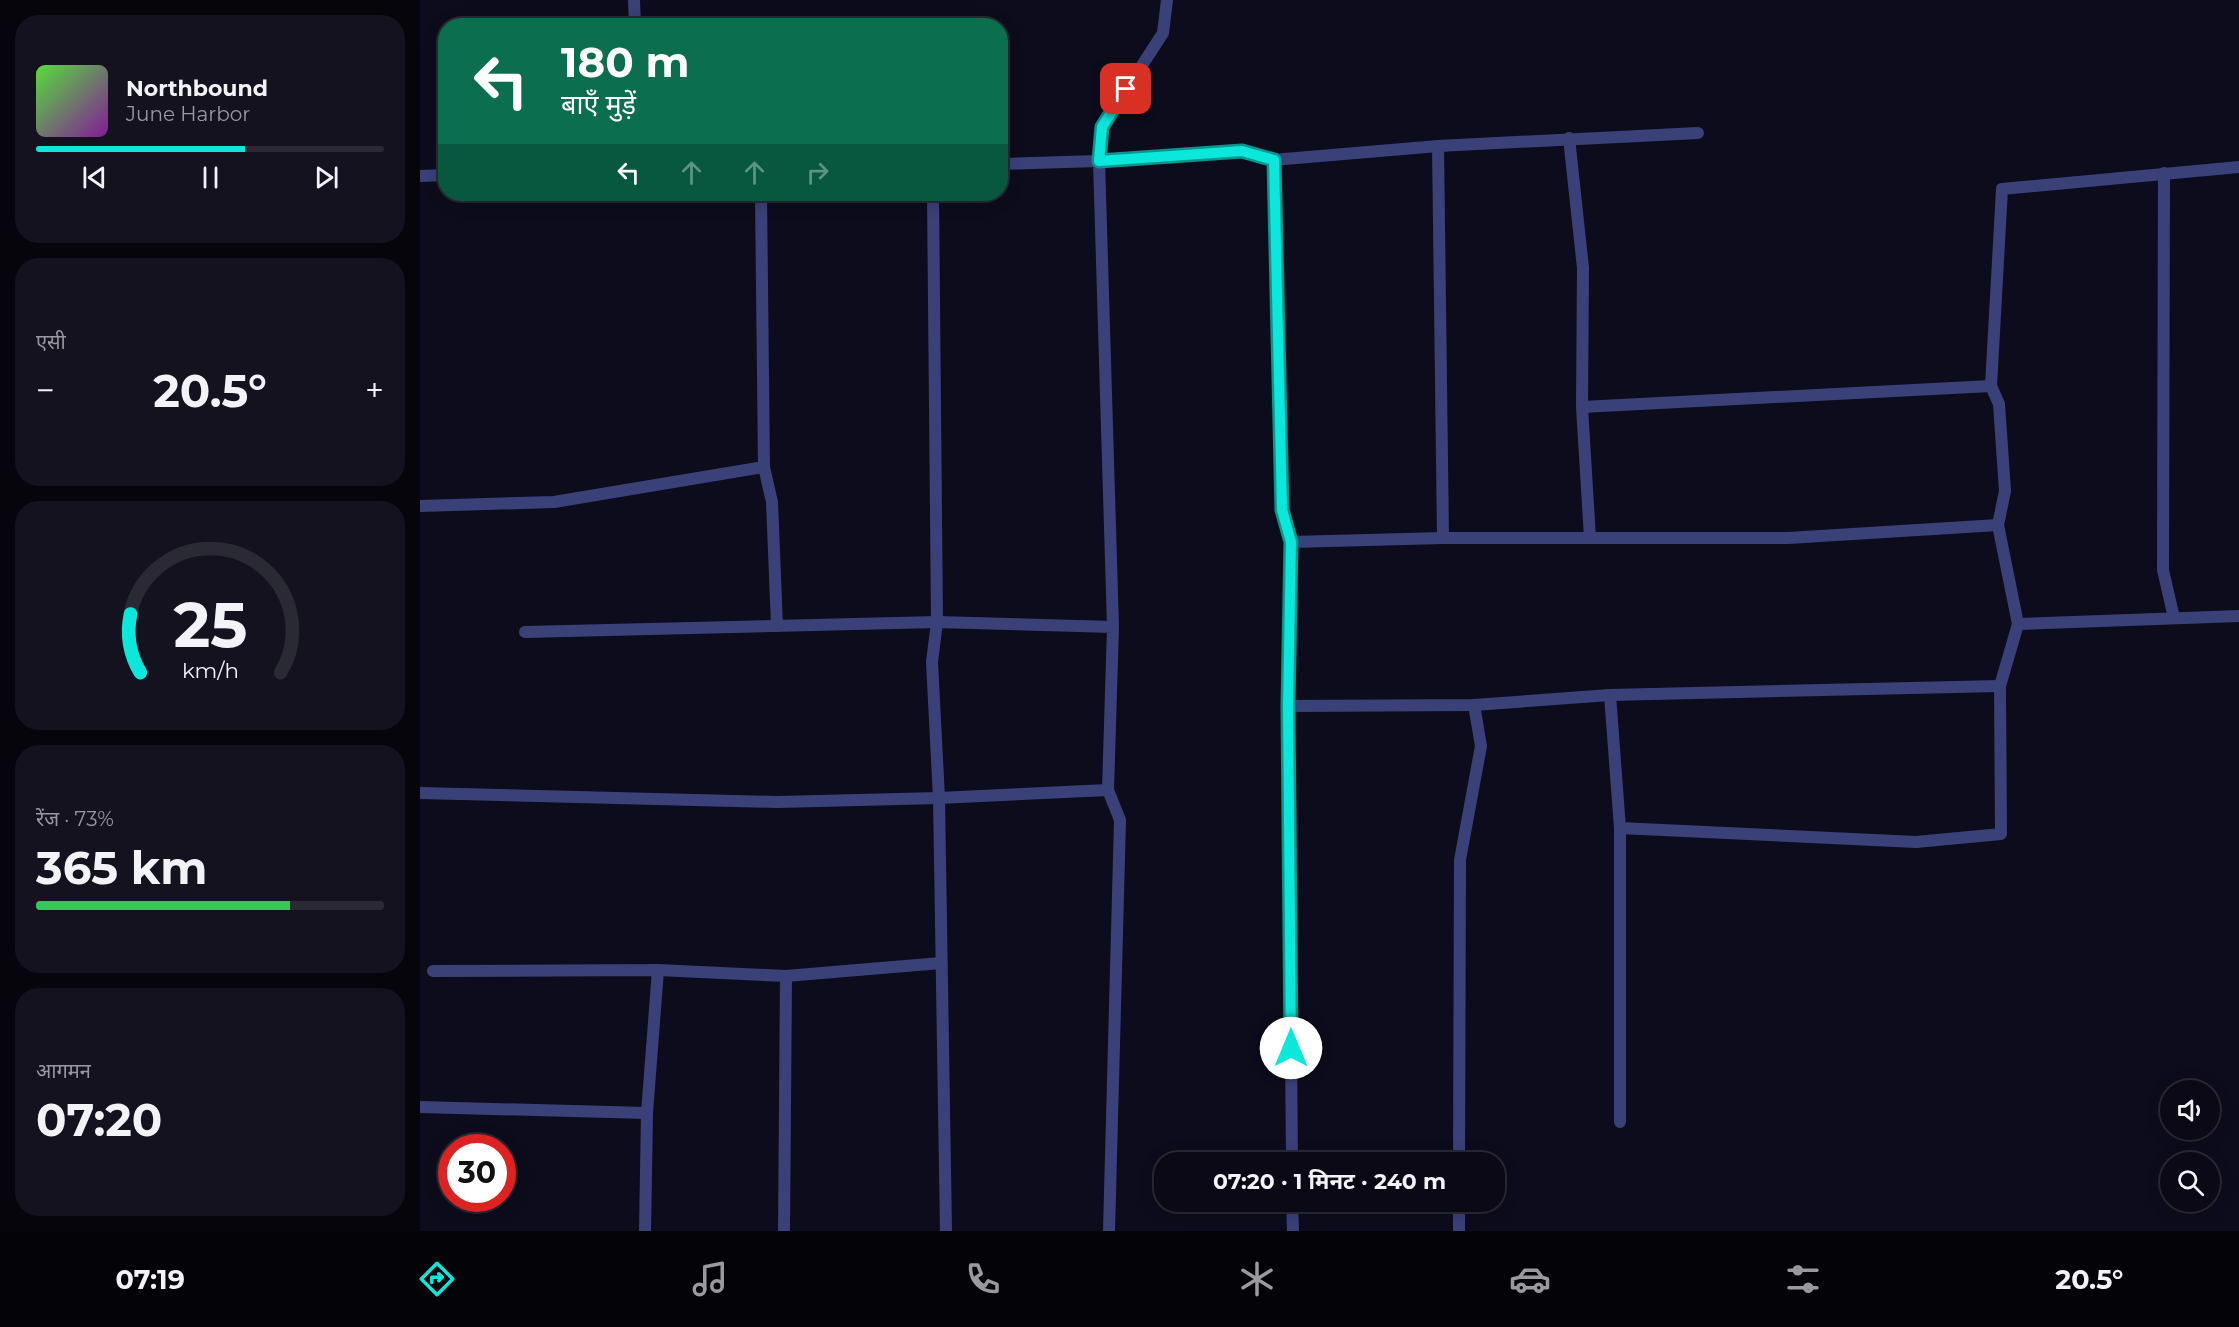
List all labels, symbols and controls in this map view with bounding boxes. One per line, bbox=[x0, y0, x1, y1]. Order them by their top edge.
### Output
text: 180 m bbox=[561, 36, 690, 88]
icon: left bbox=[462, 42, 540, 120]
pin bbox=[1100, 63, 1151, 114]
icon: arrive bbox=[1109, 72, 1142, 105]
text: Northbound bbox=[126, 75, 268, 102]
text: बाएँ मुड़ें bbox=[561, 88, 636, 121]
text: June Harbor bbox=[126, 102, 250, 126]
icon: left bbox=[612, 156, 645, 189]
icon: ahead bbox=[675, 156, 708, 189]
icon: ahead bbox=[738, 156, 771, 189]
icon: right bbox=[801, 156, 834, 189]
icon: previous bbox=[78, 161, 111, 194]
icon: pause bbox=[194, 161, 227, 194]
icon: next bbox=[310, 161, 343, 194]
text: एसी bbox=[36, 330, 66, 354]
text: 20.5° bbox=[153, 363, 267, 418]
text: − bbox=[36, 370, 55, 410]
text: + bbox=[365, 370, 384, 410]
text: 25 bbox=[173, 587, 247, 663]
text: km/h bbox=[181, 657, 239, 683]
text: रेंज · 73% bbox=[36, 807, 114, 831]
text: 365 km bbox=[36, 840, 207, 895]
position arrow bbox=[1259, 1016, 1323, 1080]
text: आगमन bbox=[36, 1059, 91, 1083]
map controls bbox=[2160, 1080, 2220, 1212]
button: sound bbox=[2160, 1080, 2220, 1140]
text: 07:20 bbox=[36, 1092, 162, 1147]
speed limit sign: 30 bbox=[438, 1134, 516, 1212]
button: search bbox=[2160, 1152, 2220, 1212]
text: 07:20 · 1 मिनट · 240 m bbox=[1213, 1168, 1446, 1195]
icon: directions bbox=[416, 1258, 458, 1300]
icon: music bbox=[689, 1258, 731, 1300]
icon: phone bbox=[962, 1258, 1004, 1300]
icon: climate bbox=[1236, 1258, 1278, 1300]
icon: car bbox=[1509, 1258, 1551, 1300]
icon: filters bbox=[1782, 1258, 1824, 1300]
text: 07:19 bbox=[116, 1263, 185, 1296]
text: 20.5° bbox=[2055, 1263, 2123, 1296]

